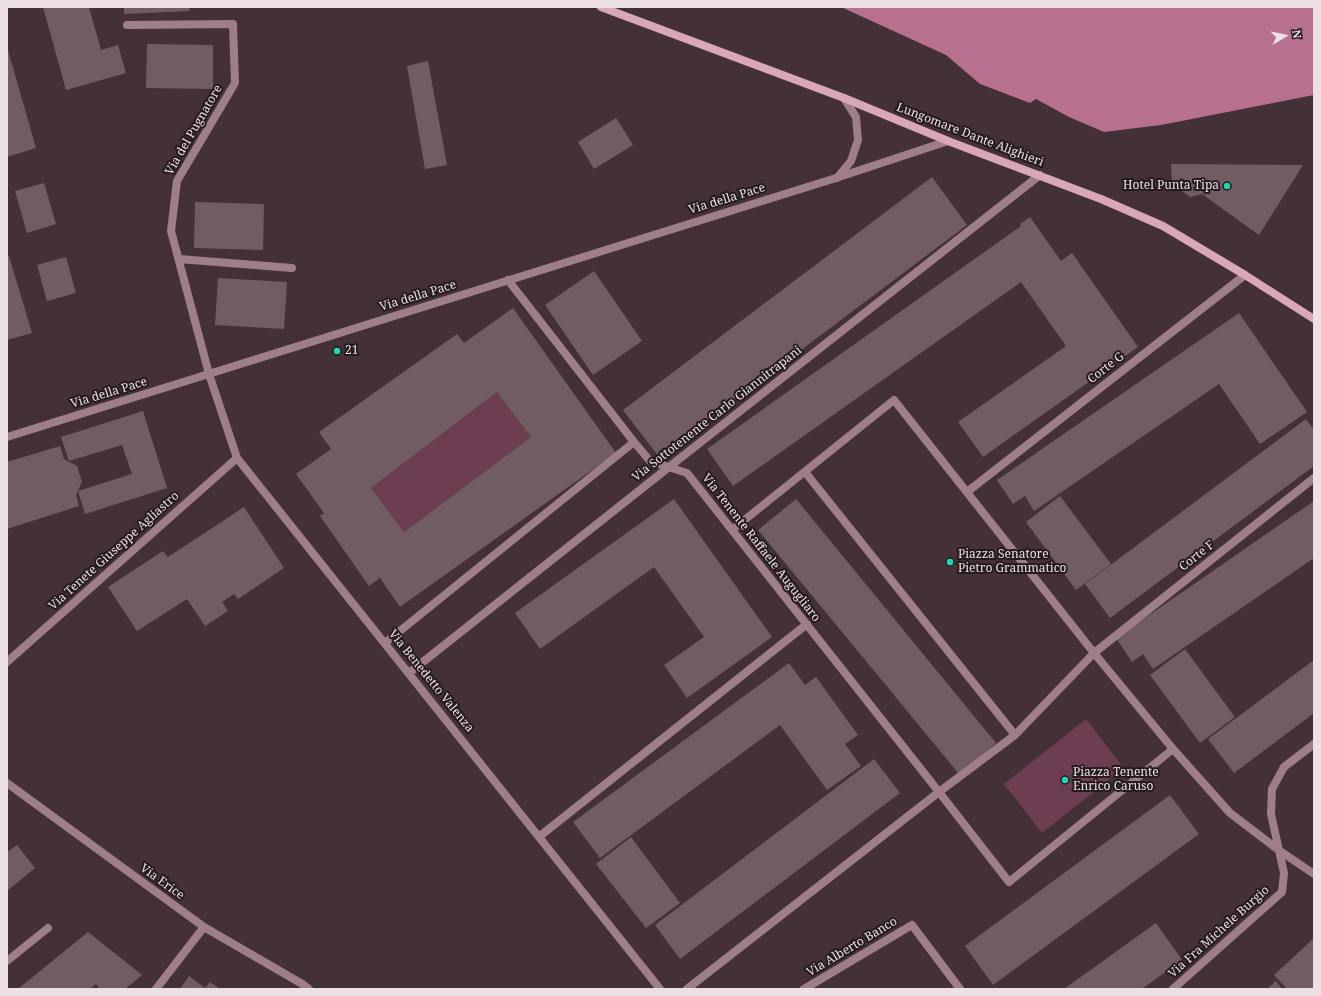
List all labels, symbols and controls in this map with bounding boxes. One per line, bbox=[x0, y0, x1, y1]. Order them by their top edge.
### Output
north arrow bbox=[1265, 16, 1305, 56]
text: N bbox=[1289, 29, 1305, 39]
street label: Via del Pugnatore bbox=[162, 82, 226, 178]
street label: Lungomare Dante Alighieri bbox=[894, 100, 1046, 170]
place label: Hotel Punta Tipa bbox=[1123, 179, 1219, 193]
street label: Via della Pace bbox=[687, 181, 767, 217]
marker: Hotel Punta Tipa bbox=[1222, 181, 1232, 191]
street label: Via della Pace bbox=[378, 278, 458, 314]
street label: Via Sottotenente Carlo Giannitrapani bbox=[629, 343, 805, 485]
place label: 21 bbox=[345, 344, 358, 358]
marker: 21 bbox=[332, 346, 342, 356]
street label: Corte G bbox=[1085, 349, 1127, 387]
street label: Via della Pace bbox=[69, 375, 149, 411]
street label: Via Tenente Raffaele Augugliaro bbox=[699, 471, 823, 625]
street label: Via Tenete Giuseppe Agliastro bbox=[46, 489, 182, 613]
street label: Corte F bbox=[1176, 538, 1218, 574]
place label: Piazza Senatore Pietro Grammatico bbox=[958, 548, 1066, 576]
marker: Piazza Senatore Pietro Grammatico bbox=[945, 557, 955, 567]
street label: Via Benedetto Valenza bbox=[385, 627, 477, 735]
place label: Piazza Tenente Enrico Caruso bbox=[1073, 766, 1159, 794]
marker: Piazza Tenente Enrico Caruso bbox=[1060, 775, 1070, 785]
street label: Via Erice bbox=[137, 861, 187, 903]
street label: Via Fra Michele Burgio bbox=[1166, 883, 1272, 981]
street label: Via Alberto Banco bbox=[804, 914, 900, 980]

